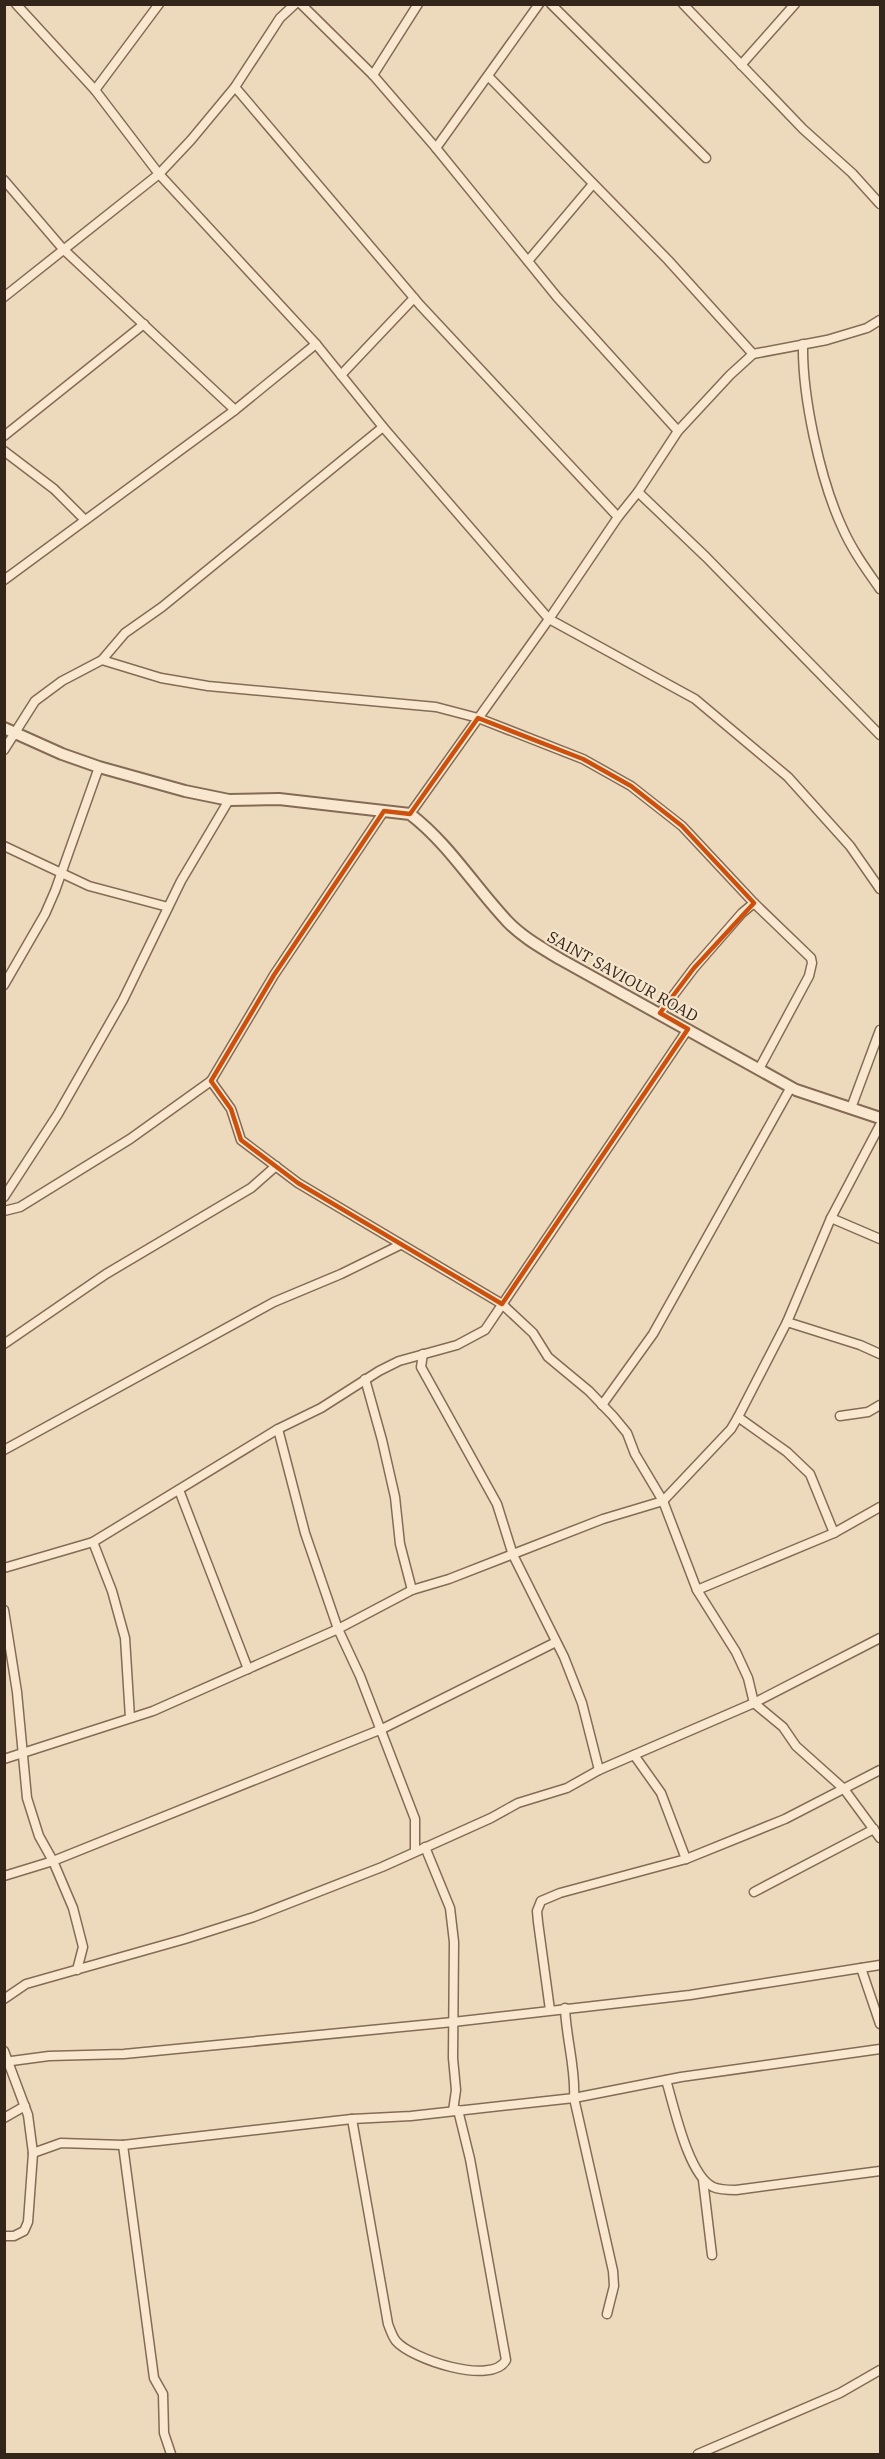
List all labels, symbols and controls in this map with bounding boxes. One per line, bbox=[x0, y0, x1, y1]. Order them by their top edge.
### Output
street label: SAINT SAVIOUR ROAD bbox=[544, 926, 702, 1026]

